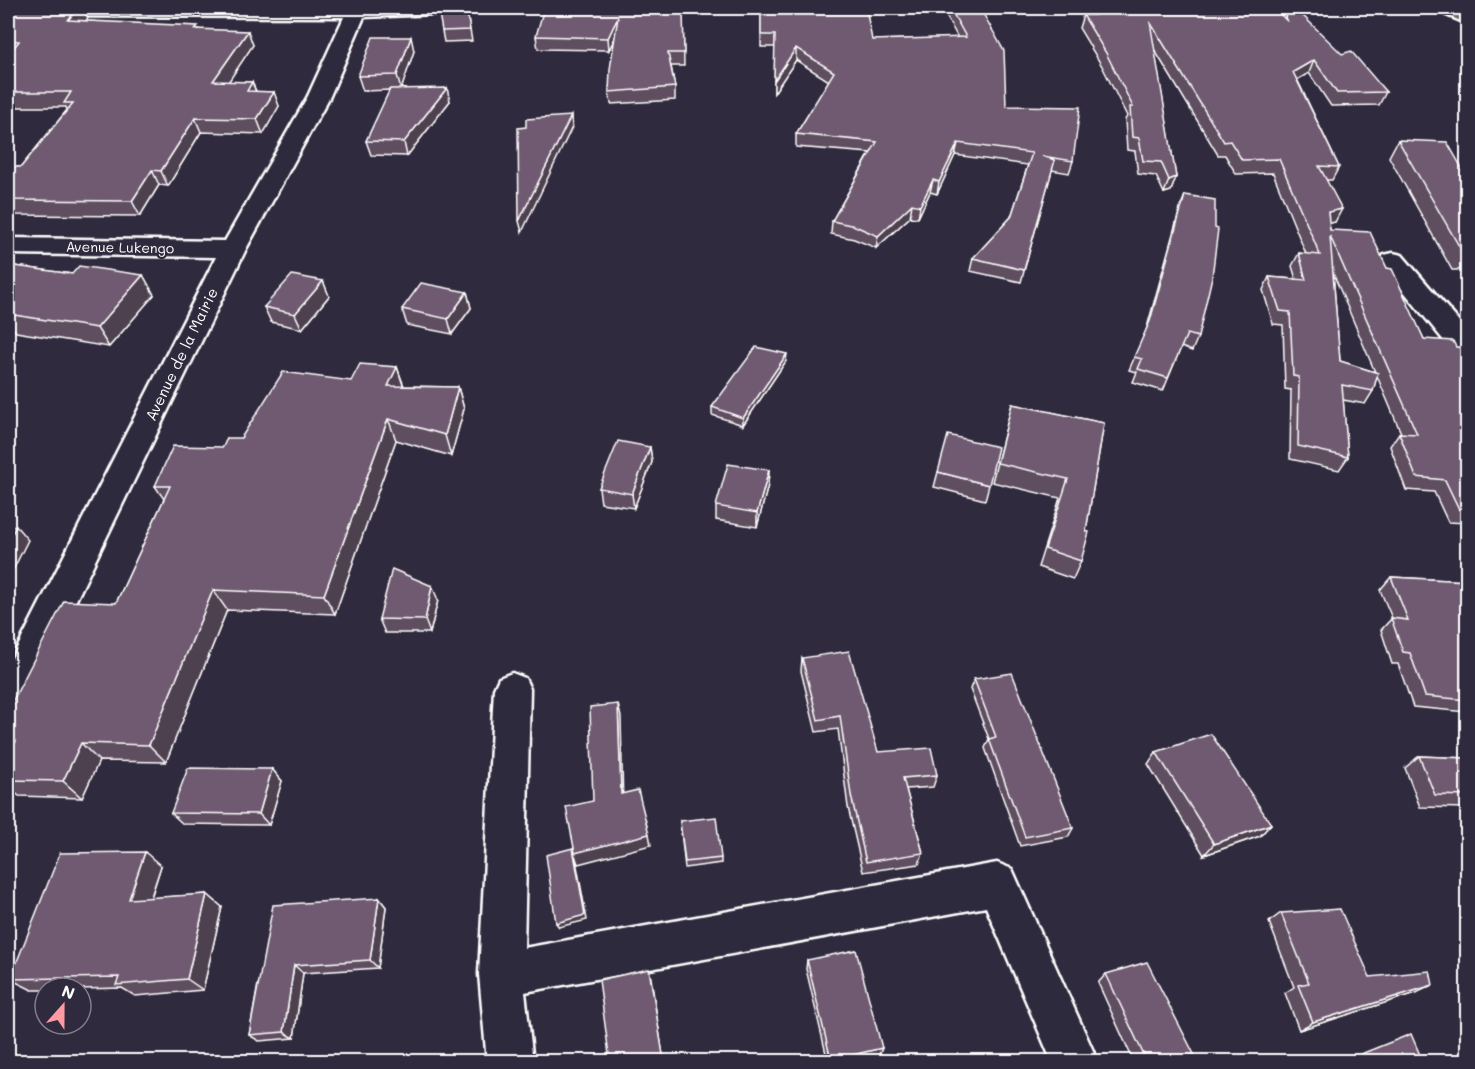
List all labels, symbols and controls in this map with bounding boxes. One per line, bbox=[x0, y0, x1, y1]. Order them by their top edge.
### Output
street label: Avenue Lukengo bbox=[66, 237, 174, 257]
street label: Avenue de la Mairie bbox=[140, 284, 222, 424]
north arrow bbox=[33, 976, 93, 1036]
text: N bbox=[59, 980, 78, 1004]

